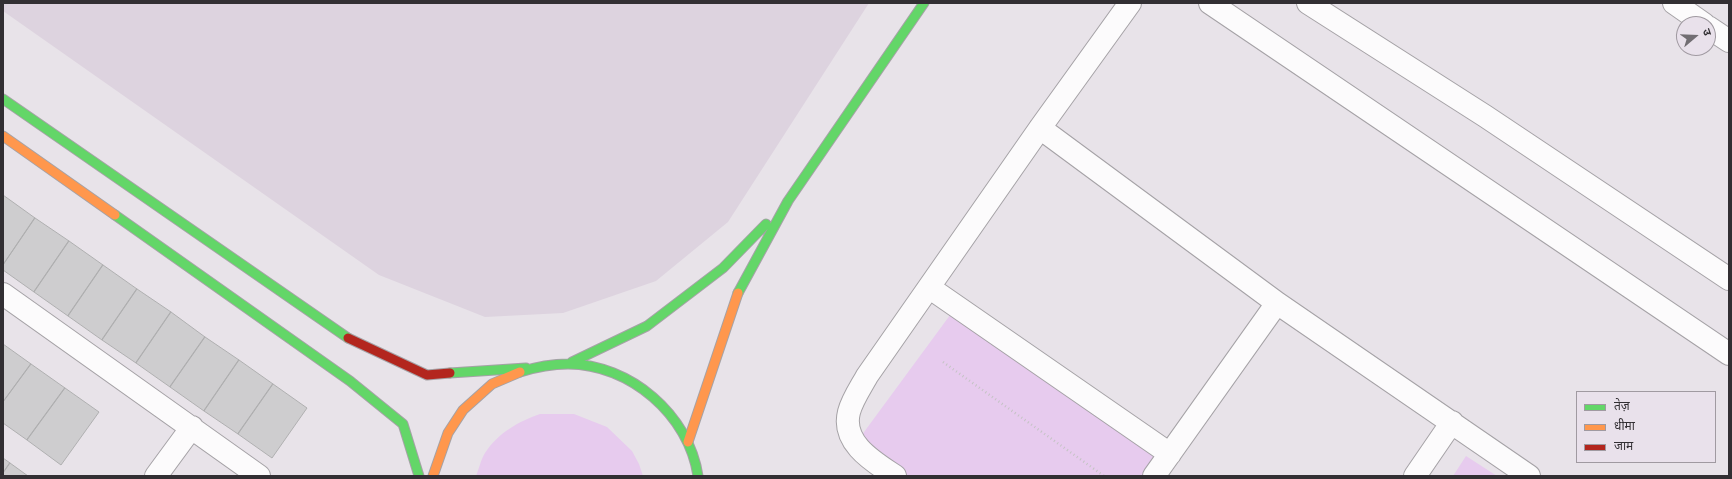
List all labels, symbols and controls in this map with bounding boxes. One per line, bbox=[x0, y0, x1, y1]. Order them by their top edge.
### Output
north arrow bbox=[1676, 16, 1716, 56]
text: उ bbox=[1699, 27, 1714, 38]
legend bbox=[1576, 391, 1716, 463]
text: तेज़ bbox=[1614, 399, 1630, 415]
text: धीमा bbox=[1614, 419, 1635, 435]
text: जाम bbox=[1614, 439, 1633, 455]

